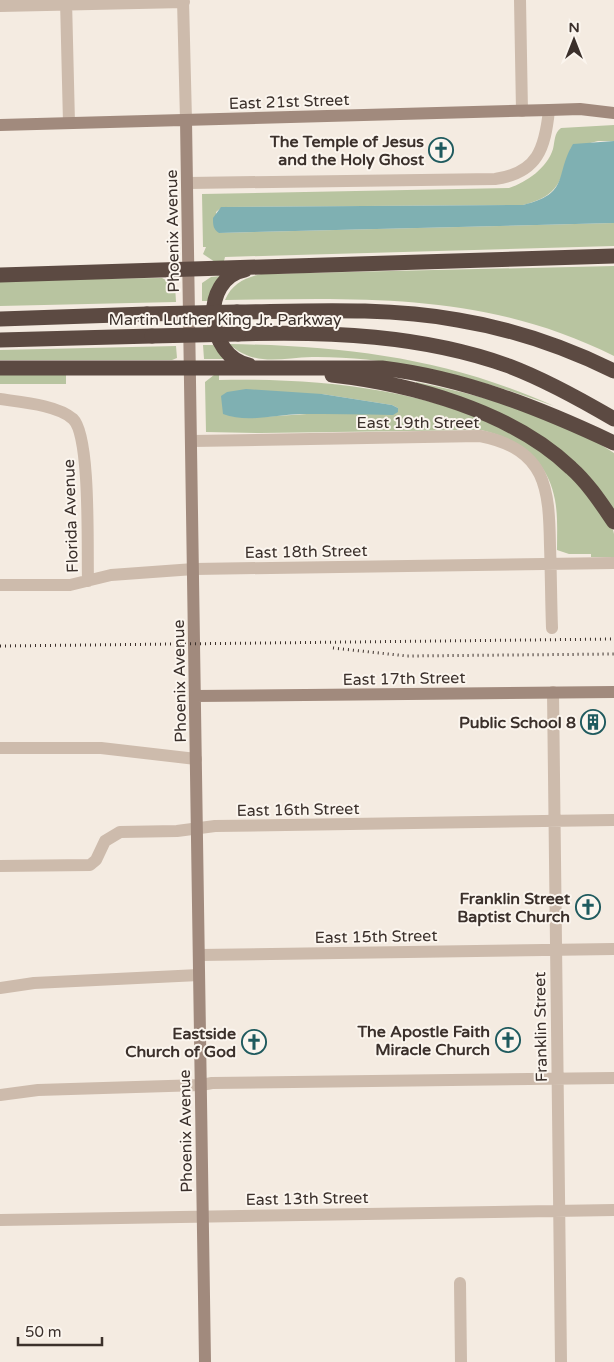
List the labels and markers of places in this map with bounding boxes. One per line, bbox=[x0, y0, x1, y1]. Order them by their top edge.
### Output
place label: The Temple of Jesus and the Holy Ghost bbox=[269, 132, 425, 170]
church icon: The Temple of Jesus and the Holy Ghost bbox=[428, 137, 454, 163]
building icon: Public School 8 bbox=[580, 709, 606, 735]
place label: Public School 8 bbox=[459, 713, 576, 733]
place label: Franklin Street Baptist Church bbox=[457, 889, 571, 927]
church icon: Franklin Street Baptist Church bbox=[575, 894, 601, 920]
place label: The Apostle Faith Miracle Church bbox=[356, 1022, 490, 1060]
place label: Eastside Church of God bbox=[125, 1024, 236, 1062]
church icon: The Apostle Faith Miracle Church bbox=[495, 1027, 521, 1053]
church icon: Eastside Church of God bbox=[241, 1029, 267, 1055]

